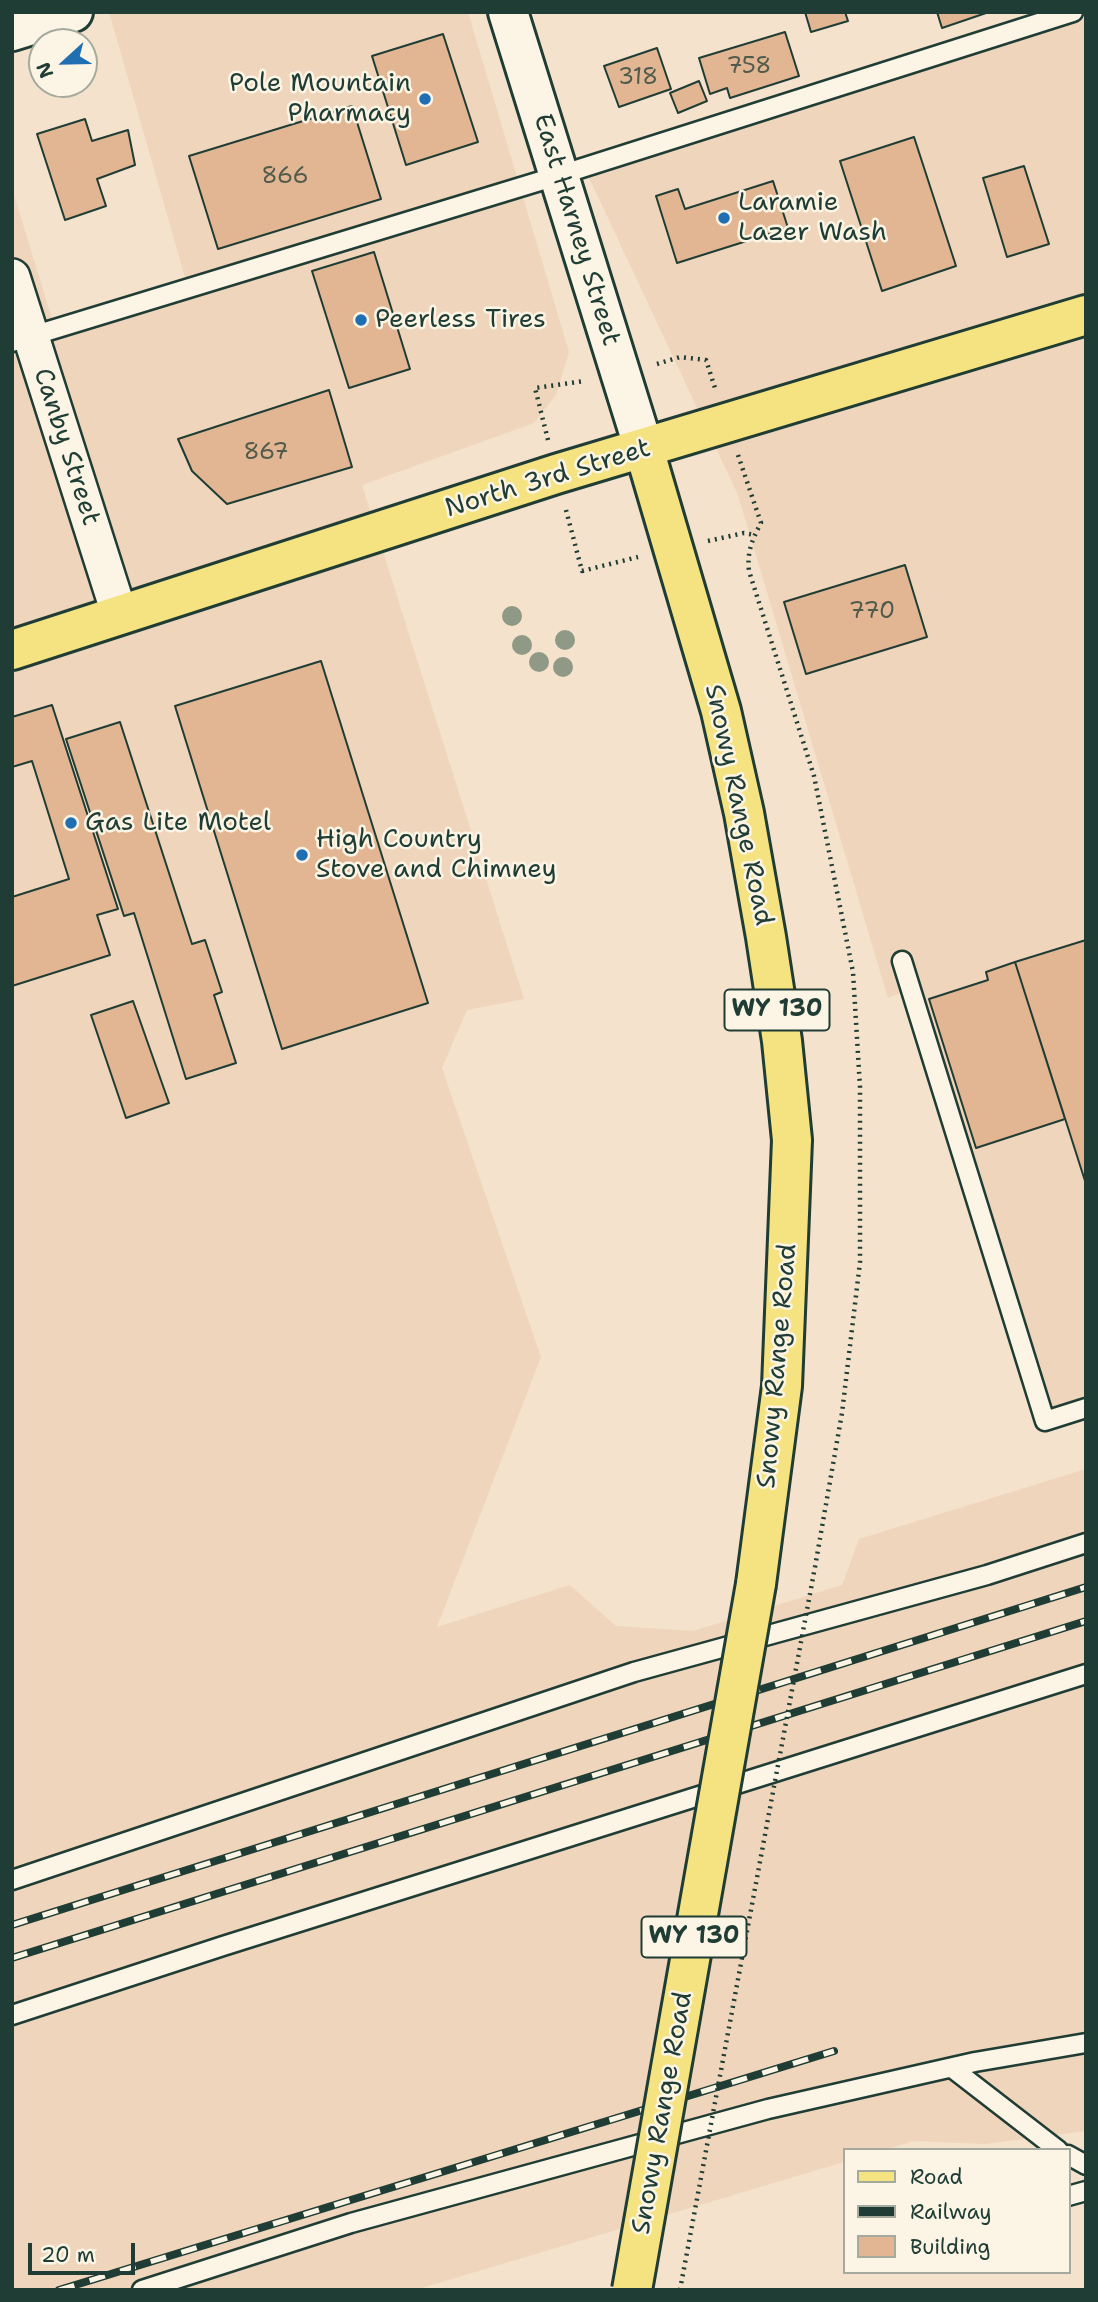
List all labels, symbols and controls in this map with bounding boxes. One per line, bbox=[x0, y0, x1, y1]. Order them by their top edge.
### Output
north arrow bbox=[28, 28, 98, 98]
house number: 758 bbox=[727, 53, 771, 81]
text: N bbox=[31, 59, 59, 82]
house number: 318 bbox=[618, 64, 658, 92]
place label: Pole Mountain Pharmacy bbox=[229, 68, 411, 130]
marker: Pole Mountain Pharmacy bbox=[417, 91, 433, 107]
street label: East Harney Street bbox=[526, 110, 626, 350]
house number: 866 bbox=[261, 163, 309, 191]
place label: Laramie Lazer Wash bbox=[738, 187, 887, 248]
marker: Laramie Lazer Wash bbox=[716, 210, 732, 226]
place label: Peerless Tires bbox=[375, 304, 546, 336]
marker: Peerless Tires bbox=[353, 312, 369, 328]
street label: Canby Street bbox=[26, 365, 106, 529]
street label: North 3rd Street bbox=[442, 433, 654, 525]
house number: 867 bbox=[243, 439, 289, 467]
house number: 770 bbox=[849, 598, 895, 626]
street label: Snowy Range Road bbox=[697, 682, 779, 928]
place label: Gas Lite Motel bbox=[85, 807, 271, 839]
marker: Gas Lite Motel bbox=[63, 815, 79, 831]
place label: High Country Stove and Chimney bbox=[316, 824, 557, 886]
marker: High Country Stove and Chimney bbox=[294, 847, 310, 863]
road number: WY 130 bbox=[724, 990, 830, 1030]
street label: Snowy Range Road bbox=[752, 1242, 804, 1490]
road number: WY 130 bbox=[642, 1916, 746, 1958]
street label: Snowy Range Road bbox=[626, 1989, 700, 2237]
legend bbox=[842, 2148, 1070, 2274]
text: Road bbox=[910, 2163, 963, 2191]
text: Railway bbox=[910, 2198, 992, 2226]
scale bar bbox=[32, 2228, 138, 2272]
text: Building bbox=[910, 2233, 990, 2261]
text: 20 m bbox=[41, 2241, 95, 2269]

